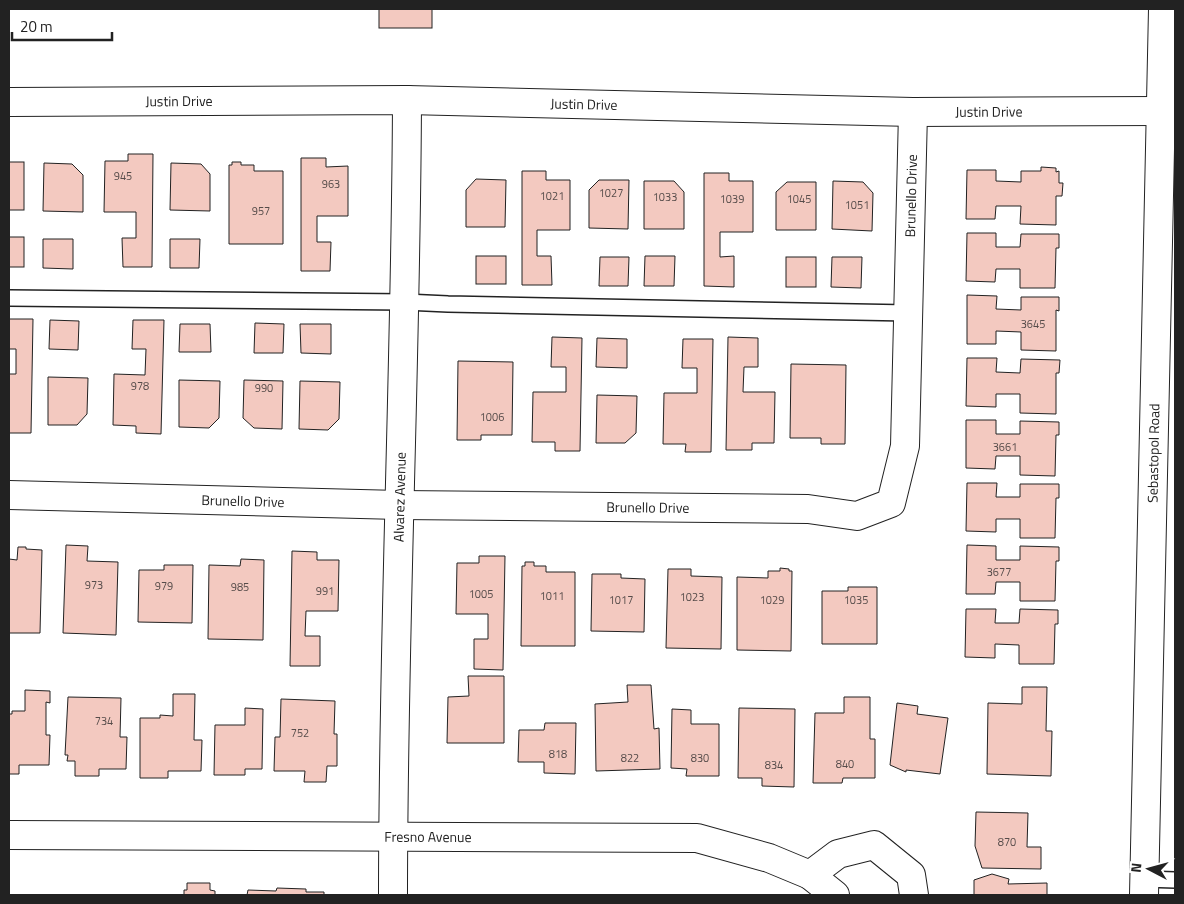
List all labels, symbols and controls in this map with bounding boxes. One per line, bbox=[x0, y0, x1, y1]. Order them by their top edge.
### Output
scale bar bbox=[12, 10, 112, 42]
text: 20 m bbox=[20, 15, 53, 38]
street label: Justin Drive bbox=[145, 90, 213, 111]
street label: Justin Drive bbox=[550, 92, 618, 115]
street label: Justin Drive bbox=[955, 101, 1023, 122]
street label: Brunello Drive bbox=[899, 154, 922, 238]
house number: 945 bbox=[114, 168, 132, 184]
house number: 963 bbox=[322, 176, 340, 192]
house number: 1027 bbox=[599, 185, 623, 201]
house number: 1021 bbox=[540, 188, 564, 204]
house number: 1033 bbox=[653, 189, 677, 205]
house number: 1039 bbox=[720, 191, 744, 207]
house number: 1045 bbox=[787, 191, 811, 207]
house number: 1051 bbox=[845, 197, 869, 213]
house number: 957 bbox=[252, 203, 270, 219]
house number: 3645 bbox=[1021, 316, 1045, 332]
house number: 978 bbox=[131, 378, 149, 394]
house number: 990 bbox=[255, 380, 273, 396]
street label: Sebastopol Road bbox=[1141, 403, 1165, 503]
house number: 1006 bbox=[480, 409, 504, 425]
house number: 3661 bbox=[993, 439, 1017, 455]
street label: Alvarez Avenue bbox=[387, 452, 411, 542]
street label: Brunello Drive bbox=[201, 489, 285, 512]
street label: Brunello Drive bbox=[606, 496, 690, 518]
house number: 3677 bbox=[987, 564, 1011, 580]
house number: 973 bbox=[85, 577, 103, 593]
house number: 979 bbox=[155, 578, 173, 594]
house number: 985 bbox=[231, 579, 249, 595]
house number: 991 bbox=[316, 583, 334, 599]
house number: 1005 bbox=[469, 586, 493, 602]
house number: 1011 bbox=[540, 588, 564, 604]
house number: 1023 bbox=[680, 589, 704, 605]
house number: 1017 bbox=[609, 592, 633, 608]
house number: 1029 bbox=[760, 592, 784, 608]
house number: 1035 bbox=[844, 592, 868, 608]
house number: 734 bbox=[95, 713, 113, 729]
house number: 752 bbox=[291, 725, 309, 741]
house number: 818 bbox=[549, 746, 567, 762]
house number: 822 bbox=[621, 750, 639, 766]
house number: 830 bbox=[691, 750, 709, 766]
house number: 840 bbox=[836, 756, 854, 772]
house number: 834 bbox=[765, 757, 783, 773]
street label: Fresno Avenue bbox=[384, 826, 472, 847]
house number: 870 bbox=[998, 834, 1016, 850]
north arrow bbox=[1124, 844, 1174, 894]
text: N bbox=[1125, 862, 1147, 874]

